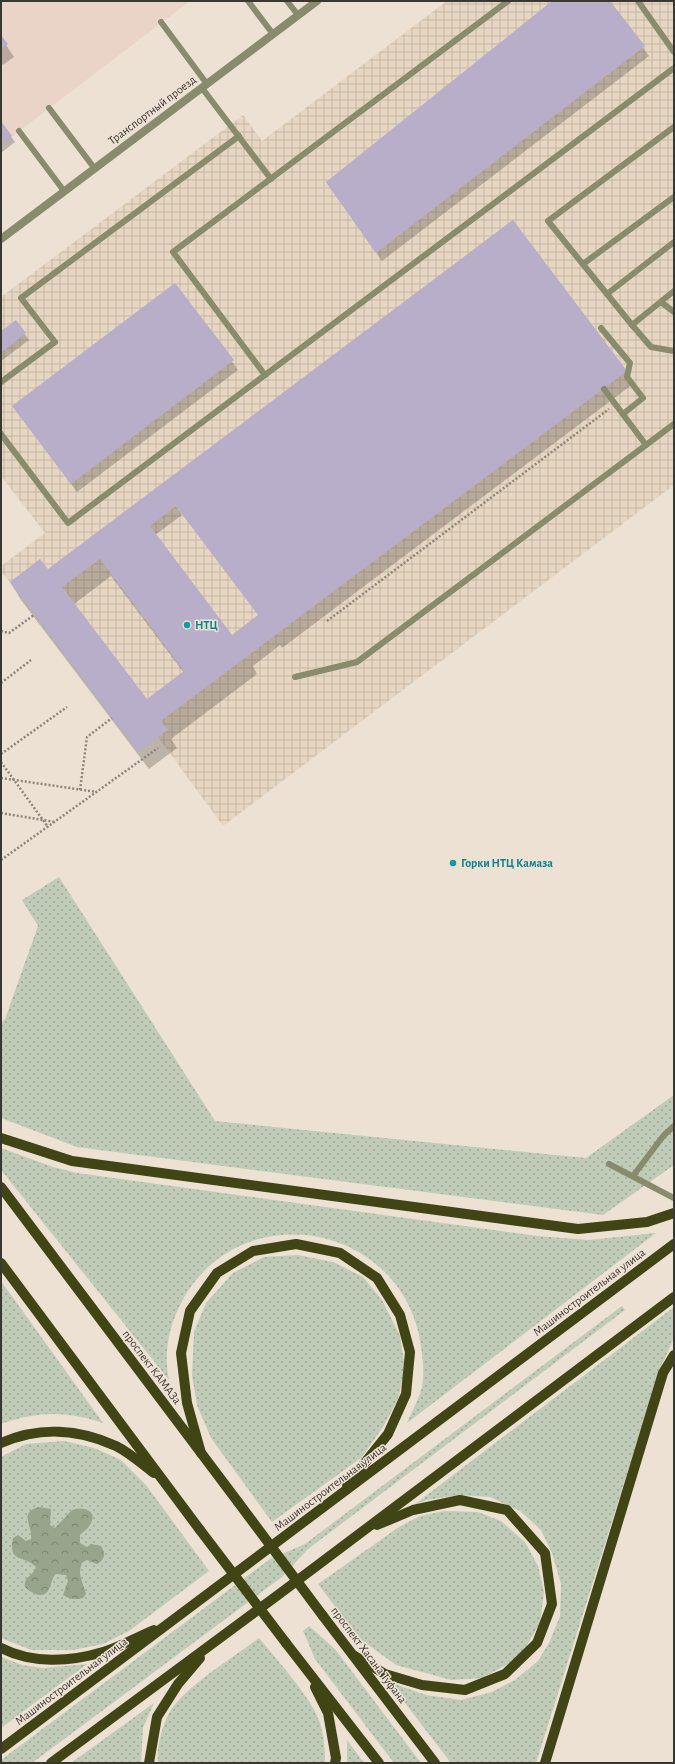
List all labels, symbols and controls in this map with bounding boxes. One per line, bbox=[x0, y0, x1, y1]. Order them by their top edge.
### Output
street label: Транспортный проезд bbox=[106, 73, 198, 147]
place label: НТЦ bbox=[195, 619, 218, 631]
marker: НТЦ bbox=[182, 620, 192, 630]
place label: Горки НТЦ Камаза bbox=[461, 857, 553, 869]
marker: Горки НТЦ Камаза bbox=[448, 858, 458, 868]
street label: Машиностроительная улица bbox=[531, 1246, 648, 1339]
street label: проспект КАМАЗа bbox=[120, 1328, 184, 1407]
street label: Машиностроительная улица bbox=[272, 1441, 389, 1534]
street label: проспект Хасана Туфана bbox=[328, 1605, 409, 1706]
street label: Машиностроительная улица bbox=[13, 1635, 130, 1728]

